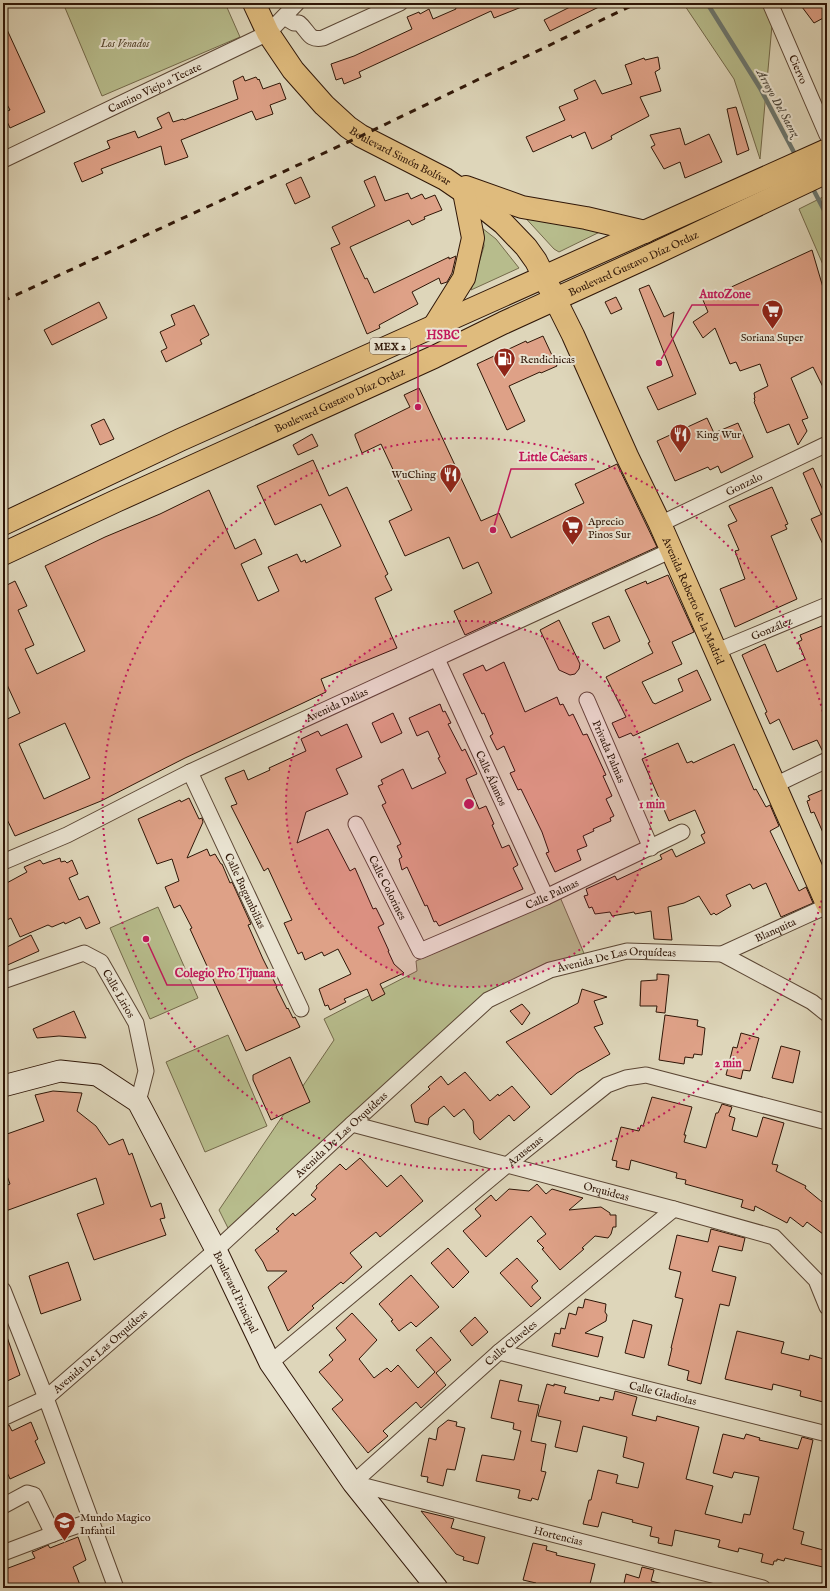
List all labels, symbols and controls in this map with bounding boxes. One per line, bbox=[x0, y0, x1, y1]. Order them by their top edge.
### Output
park label: Los Venados bbox=[100, 37, 150, 51]
street label: Ciervo bbox=[785, 53, 810, 86]
street label: Camino Viejo a Tecate bbox=[106, 60, 204, 117]
water label: Arroyo Del Saenz bbox=[752, 65, 803, 141]
street label: Boulevard Simón Bolívar bbox=[346, 124, 453, 189]
street label: Boulevard Gustavo Díaz Ordaz bbox=[566, 228, 701, 300]
callout: AutoZone bbox=[692, 281, 759, 305]
text: AutoZone bbox=[698, 287, 751, 302]
supermarket icon: Soriana Super bbox=[759, 298, 785, 331]
callout: HSBC bbox=[418, 322, 467, 346]
text: HSBC bbox=[427, 328, 460, 343]
place label: Soriana Super bbox=[741, 331, 803, 345]
road number: MEX 2 bbox=[370, 338, 410, 354]
fuel station icon: Rendichicas bbox=[491, 346, 517, 379]
place label: Rendichicas bbox=[520, 353, 575, 367]
street label: Boulevard Gustavo Díaz Ordaz bbox=[272, 365, 407, 436]
restaurant icon: King Wur bbox=[668, 421, 694, 454]
place label: King Wur bbox=[696, 428, 741, 442]
callout: Little Caesars bbox=[511, 445, 595, 469]
text: Little Caesars bbox=[518, 450, 588, 465]
restaurant icon: WuChing bbox=[438, 461, 464, 494]
place label: WuChing bbox=[392, 468, 437, 482]
street label: Gonzalo bbox=[724, 470, 765, 500]
supermarket icon: Aprecio Pinos Sur bbox=[559, 514, 585, 547]
place label: Aprecio Pinos Sur bbox=[587, 515, 631, 542]
street label: Avenida Roberto de la Madrid bbox=[658, 534, 727, 667]
street label: González bbox=[749, 614, 795, 644]
street label: Avenida Dalias bbox=[303, 685, 370, 726]
street label: Privada Palmas bbox=[589, 718, 628, 786]
street label: Calle Álamos bbox=[472, 749, 509, 809]
centre of rings bbox=[462, 797, 476, 811]
text: 1 min bbox=[639, 797, 666, 812]
street label: Calle Bugambilias bbox=[221, 851, 268, 931]
street label: Calle Colorines bbox=[365, 853, 409, 923]
street label: Calle Palmas bbox=[523, 876, 581, 913]
street label: Blanquita bbox=[753, 915, 799, 946]
street label: Avenida De Las Orquídeas bbox=[555, 945, 676, 976]
callout: Colegio Pro Tijuana bbox=[167, 961, 283, 985]
text: Colegio Pro Tijuana bbox=[175, 966, 276, 982]
street label: Calle Lirios bbox=[99, 967, 138, 1021]
text: 2 min bbox=[714, 1056, 742, 1071]
street label: Avenida De Las Orquídeas bbox=[292, 1089, 391, 1182]
street label: Azusenas bbox=[504, 1133, 546, 1170]
street label: Orquideas bbox=[582, 1179, 631, 1205]
street label: Boulevard Principal bbox=[210, 1249, 261, 1336]
street label: Avenida De Las Orquídeas bbox=[50, 1307, 151, 1397]
street label: Calle Claveles bbox=[482, 1318, 540, 1369]
street label: Calle Gladiolas bbox=[628, 1379, 698, 1409]
school or university icon: Mundo Magico Infantil bbox=[51, 1510, 77, 1543]
place label: Mundo Magico Infantil bbox=[80, 1511, 151, 1538]
street label: Hortencias bbox=[532, 1524, 584, 1550]

